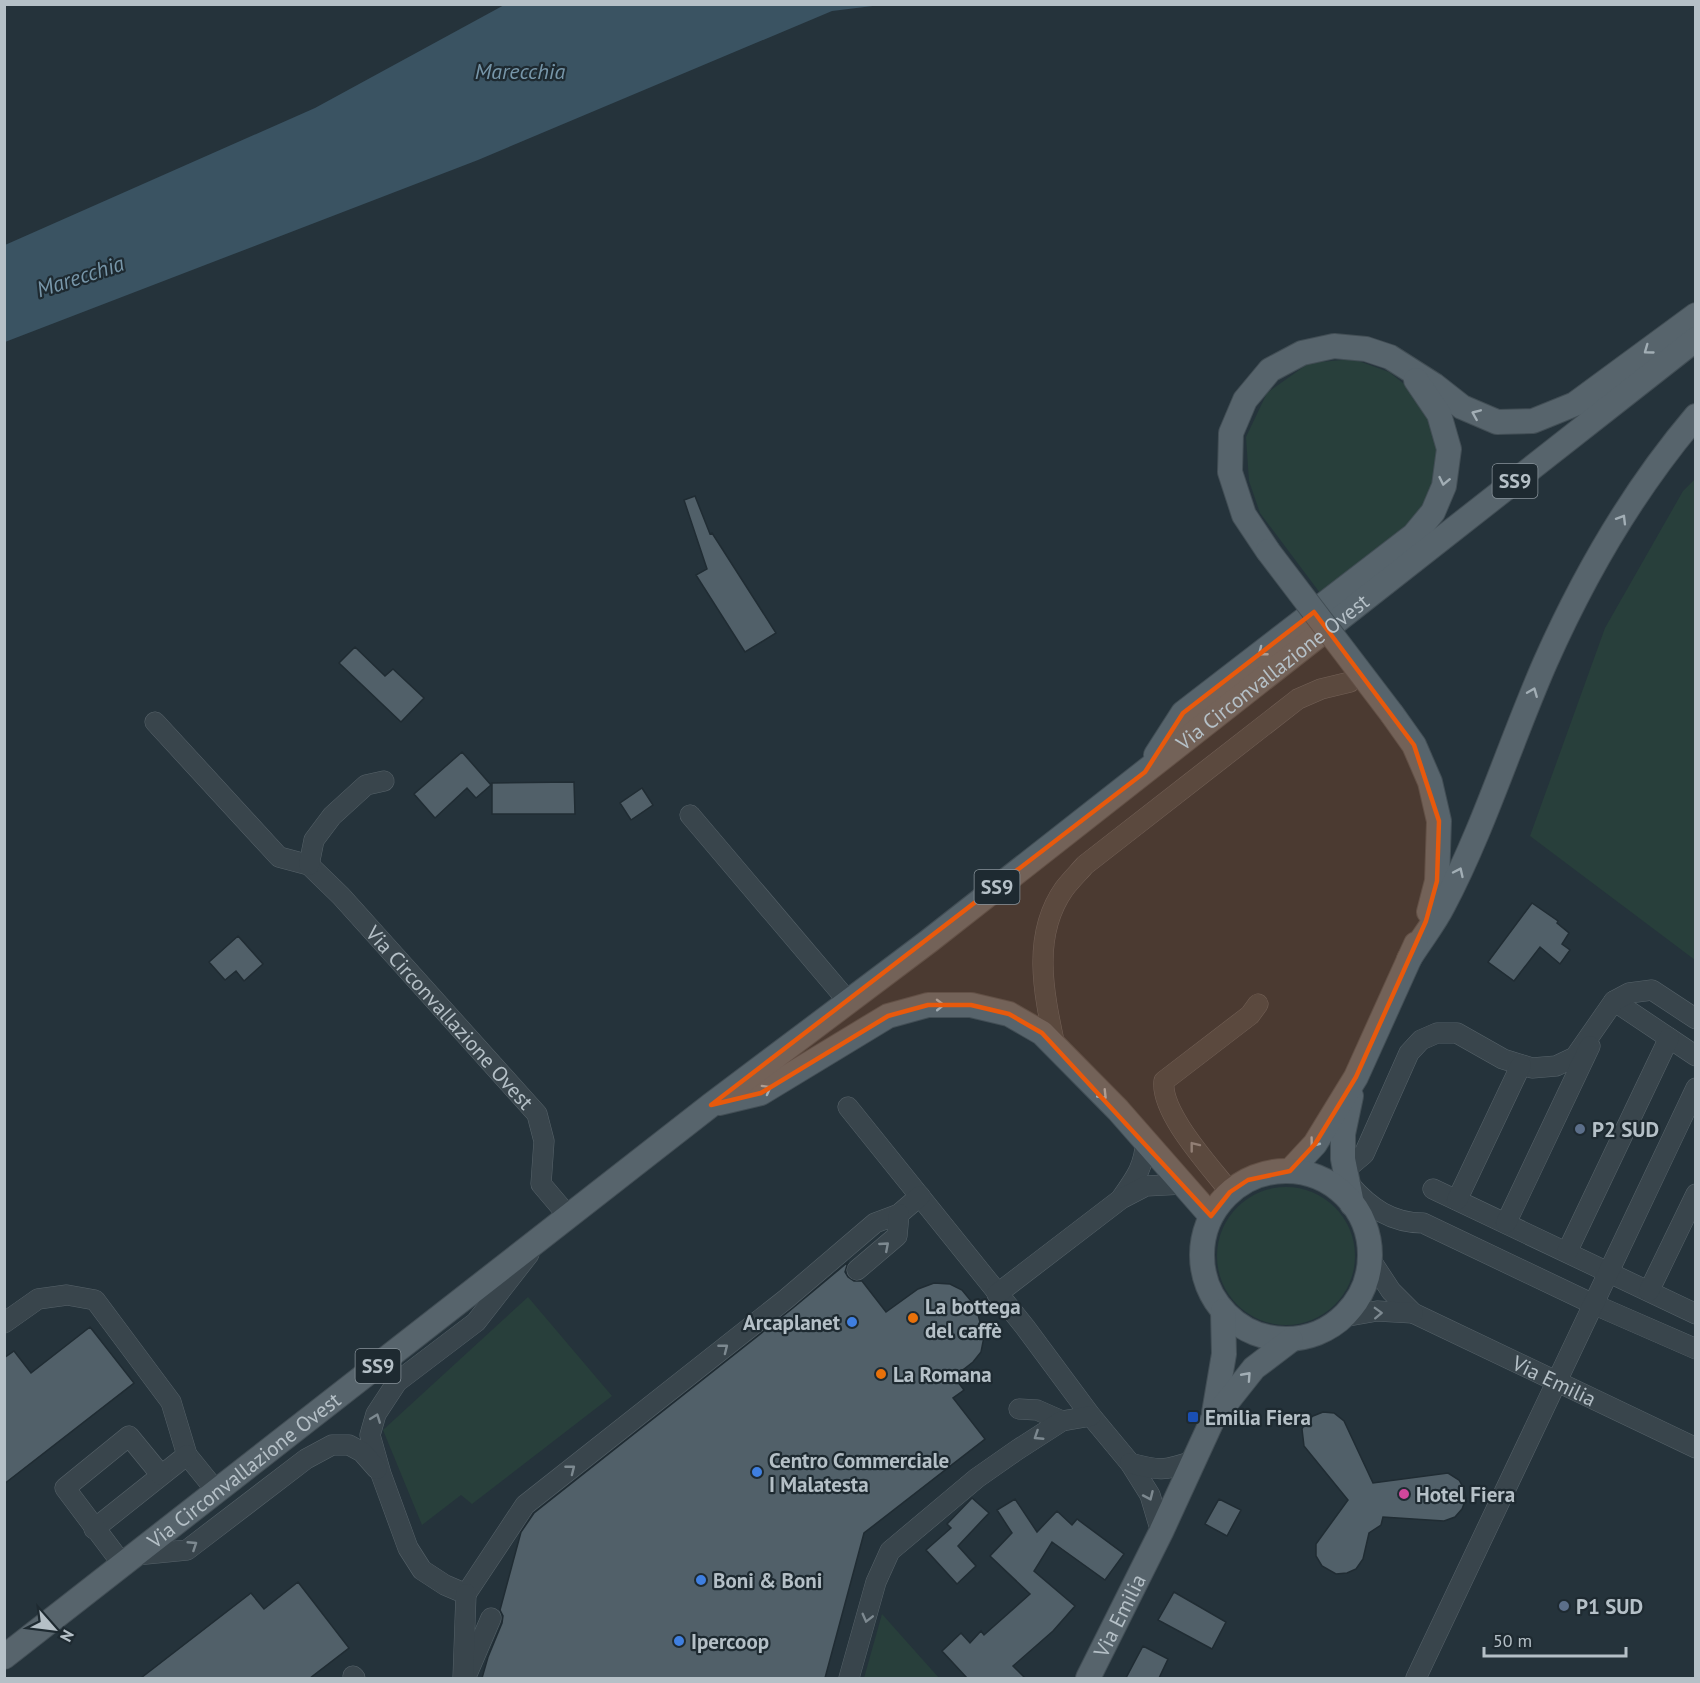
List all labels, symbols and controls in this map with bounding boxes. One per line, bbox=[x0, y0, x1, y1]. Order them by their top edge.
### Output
water label: Marecchia bbox=[475, 57, 566, 85]
water label: Marecchia bbox=[33, 249, 128, 303]
one-way arrow bbox=[1644, 343, 1655, 354]
one-way arrow bbox=[1472, 409, 1483, 421]
road number: SS9 bbox=[1492, 464, 1538, 498]
one-way arrow bbox=[1438, 476, 1451, 486]
one-way arrow bbox=[1615, 515, 1627, 525]
street label: Via Circonvallazione Ovest bbox=[1169, 588, 1374, 756]
one-way arrow bbox=[1258, 644, 1269, 655]
one-way arrow bbox=[1526, 687, 1538, 698]
one-way arrow bbox=[1452, 868, 1464, 879]
road number: SS9 bbox=[974, 870, 1020, 904]
street label: Via Circonvallazione Ovest bbox=[360, 919, 540, 1115]
one-way arrow bbox=[936, 999, 945, 1011]
one-way arrow bbox=[761, 1085, 771, 1096]
one-way arrow bbox=[1096, 1087, 1107, 1098]
place label: P2 SUD bbox=[1592, 1116, 1659, 1143]
marker: P2 SUD bbox=[1573, 1122, 1587, 1136]
one-way arrow bbox=[1310, 1137, 1321, 1148]
one-way arrow bbox=[1191, 1142, 1202, 1153]
one-way arrow bbox=[878, 1242, 889, 1253]
place label: La bottega del caffè bbox=[925, 1293, 1021, 1344]
one-way arrow bbox=[1374, 1306, 1383, 1319]
place label: Arcaplanet bbox=[743, 1309, 841, 1336]
marker: La bottega del caffè bbox=[906, 1311, 920, 1325]
marker: Arcaplanet bbox=[845, 1315, 859, 1329]
one-way arrow bbox=[718, 1344, 729, 1355]
street label: Via Emilia bbox=[1507, 1348, 1601, 1412]
road number: SS9 bbox=[356, 1349, 400, 1383]
place label: La Romana bbox=[893, 1361, 992, 1388]
marker: La Romana bbox=[874, 1367, 888, 1381]
one-way arrow bbox=[1240, 1372, 1251, 1383]
street label: Via Circonvallazione Ovest bbox=[141, 1386, 346, 1554]
place label: Emilia Fiera bbox=[1205, 1404, 1311, 1431]
marker: Emilia Fiera bbox=[1186, 1410, 1200, 1424]
one-way arrow bbox=[369, 1414, 381, 1425]
one-way arrow bbox=[1034, 1429, 1044, 1441]
place label: Centro Commerciale I Malatesta bbox=[769, 1447, 949, 1498]
one-way arrow bbox=[565, 1465, 576, 1476]
marker: Centro Commerciale I Malatesta bbox=[750, 1465, 764, 1479]
place label: Hotel Fiera bbox=[1416, 1481, 1515, 1508]
marker: Hotel Fiera bbox=[1397, 1487, 1411, 1501]
one-way arrow bbox=[1142, 1490, 1154, 1501]
one-way arrow bbox=[186, 1541, 197, 1552]
place label: Boni & Boni bbox=[713, 1567, 822, 1594]
street label: Via Emilia bbox=[1087, 1569, 1151, 1662]
marker: Boni & Boni bbox=[694, 1573, 708, 1587]
place label: P1 SUD bbox=[1576, 1593, 1643, 1620]
north arrow bbox=[24, 1599, 84, 1659]
marker: P1 SUD bbox=[1557, 1599, 1571, 1613]
one-way arrow bbox=[862, 1612, 875, 1622]
scale bar bbox=[1484, 1620, 1626, 1658]
text: N bbox=[56, 1627, 79, 1645]
place label: Ipercoop bbox=[691, 1628, 769, 1655]
text: 50 m bbox=[1493, 1629, 1532, 1652]
marker: Ipercoop bbox=[672, 1634, 686, 1648]

